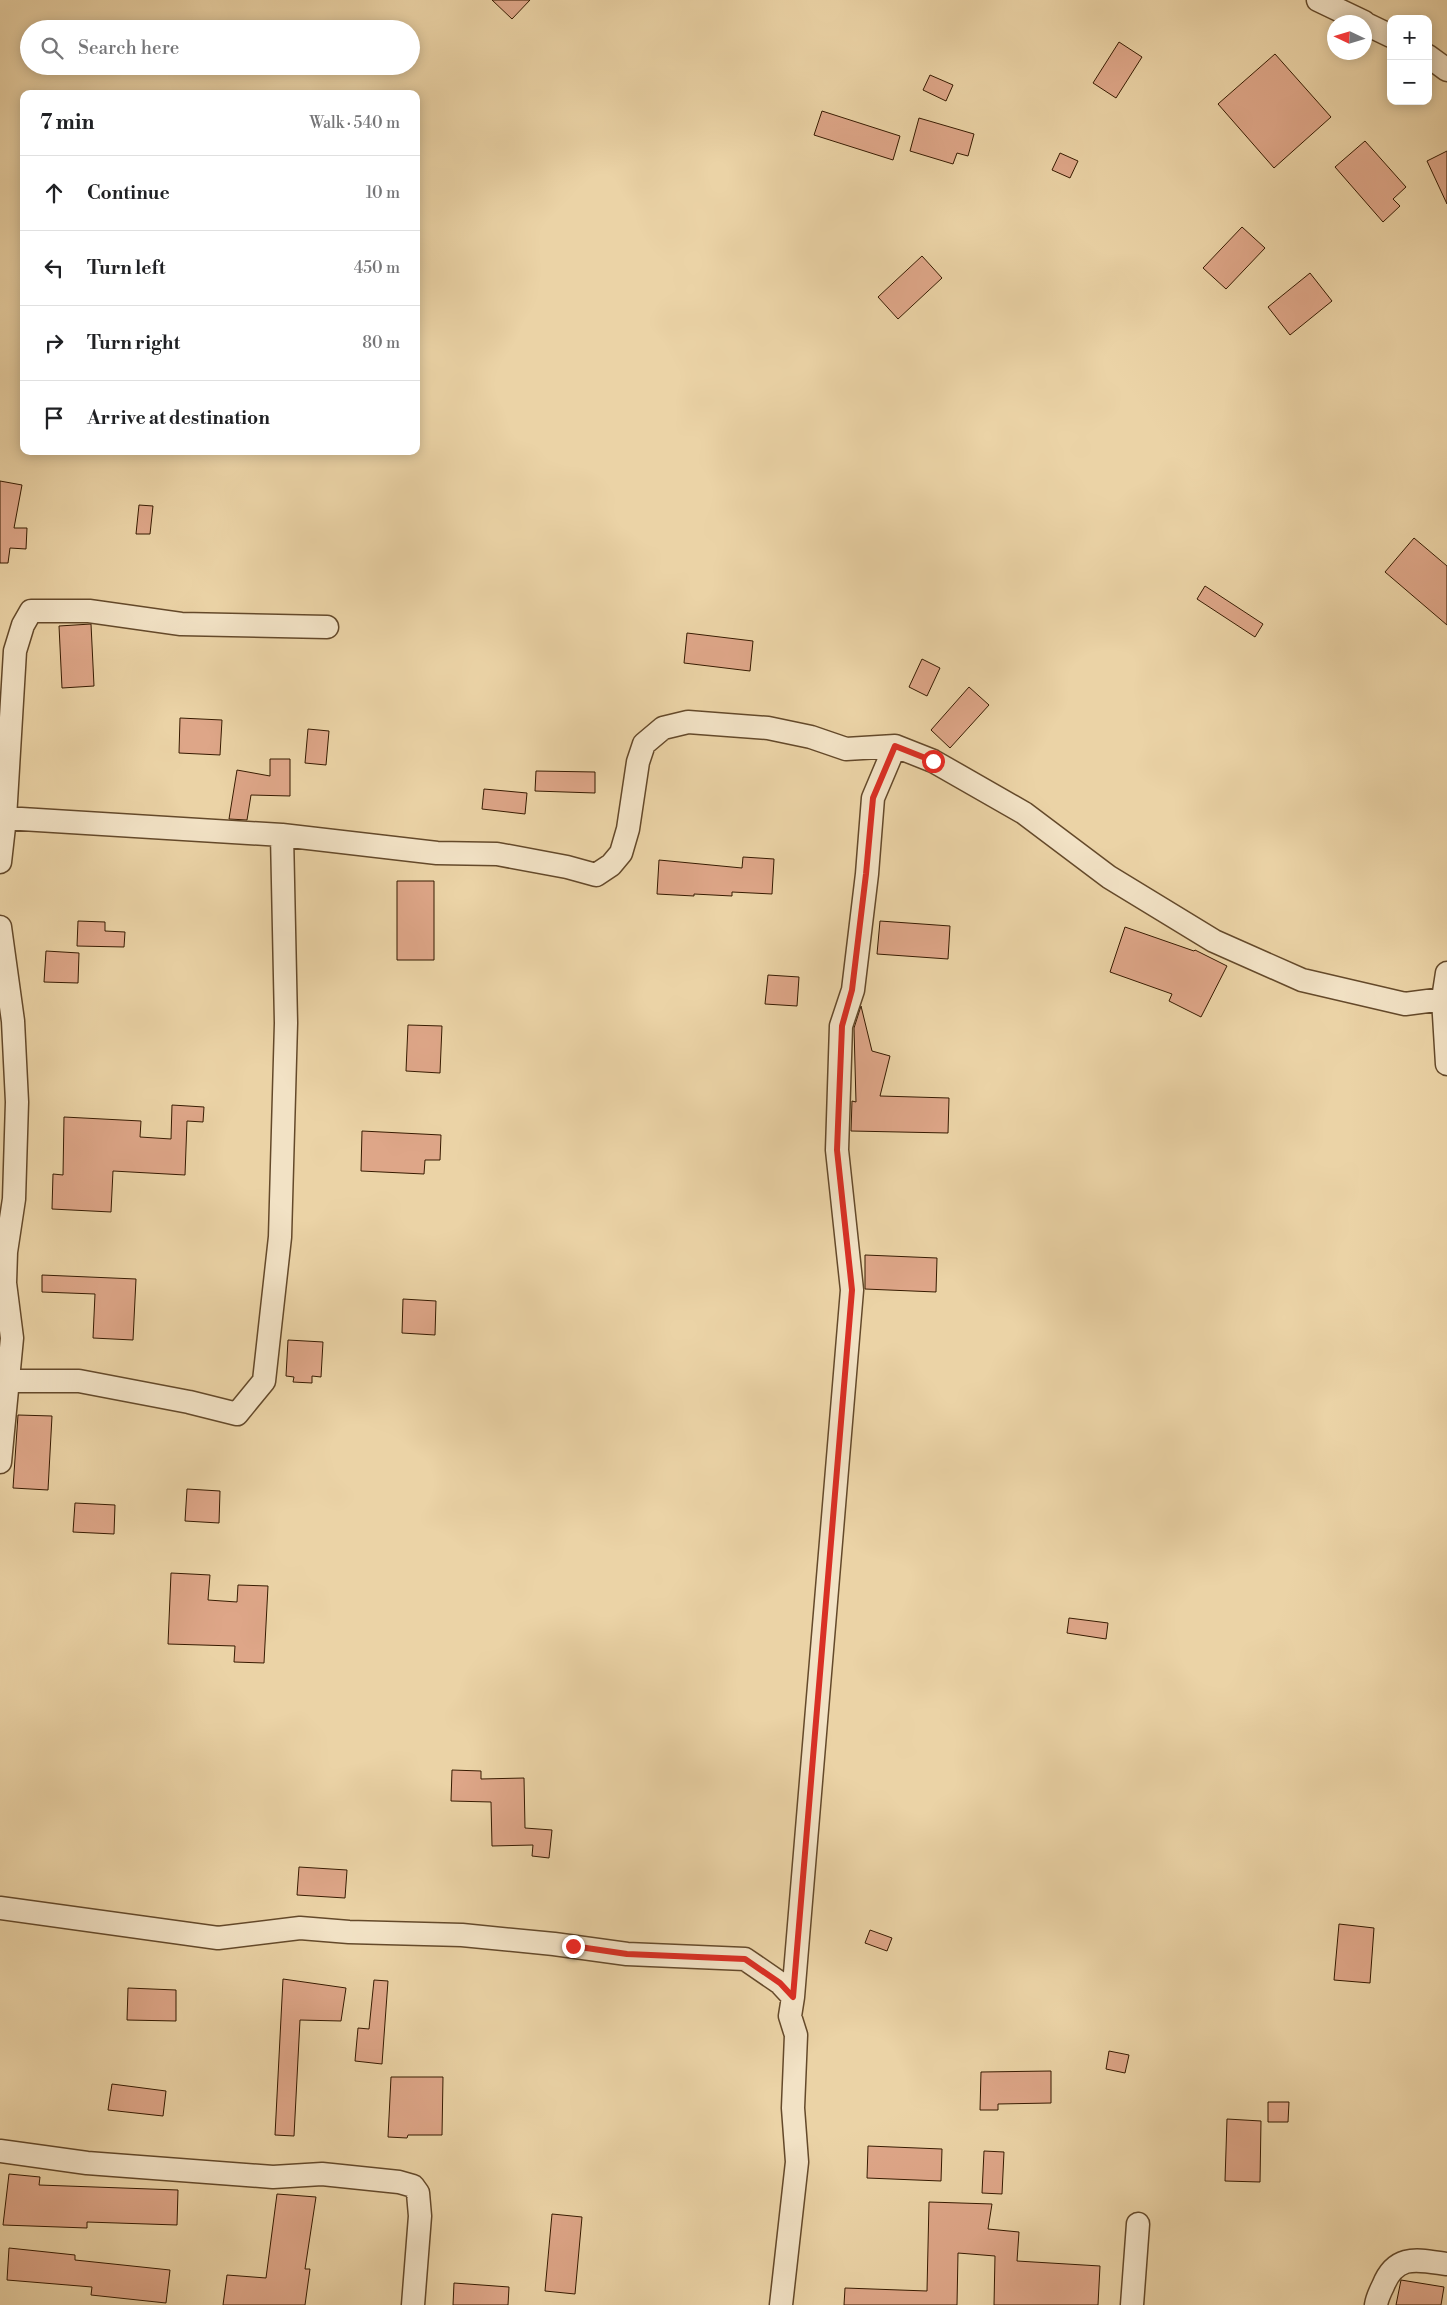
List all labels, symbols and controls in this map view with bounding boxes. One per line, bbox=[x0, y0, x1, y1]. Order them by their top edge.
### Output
north arrow bbox=[1327, 15, 1372, 60]
map controls bbox=[1387, 15, 1432, 105]
button: + bbox=[1387, 15, 1432, 60]
search box bbox=[20, 20, 420, 75]
icon: search bbox=[38, 34, 66, 62]
text: Search here bbox=[78, 36, 179, 60]
button: − bbox=[1387, 60, 1432, 105]
text: 7 min bbox=[40, 110, 94, 136]
text: Walk · 540 m bbox=[310, 113, 400, 133]
icon: ahead bbox=[40, 179, 68, 207]
text: Continue bbox=[87, 181, 170, 205]
text: 10 m bbox=[366, 183, 400, 203]
icon: left bbox=[40, 254, 68, 282]
text: Turn left bbox=[87, 256, 166, 280]
text: 450 m bbox=[354, 258, 400, 278]
icon: right bbox=[40, 329, 68, 357]
text: Turn right bbox=[87, 331, 180, 355]
text: 80 m bbox=[362, 333, 400, 353]
icon: arrive bbox=[40, 404, 68, 432]
text: Arrive at destination bbox=[87, 406, 270, 430]
route start bbox=[922, 750, 945, 773]
route end bbox=[562, 1935, 585, 1958]

